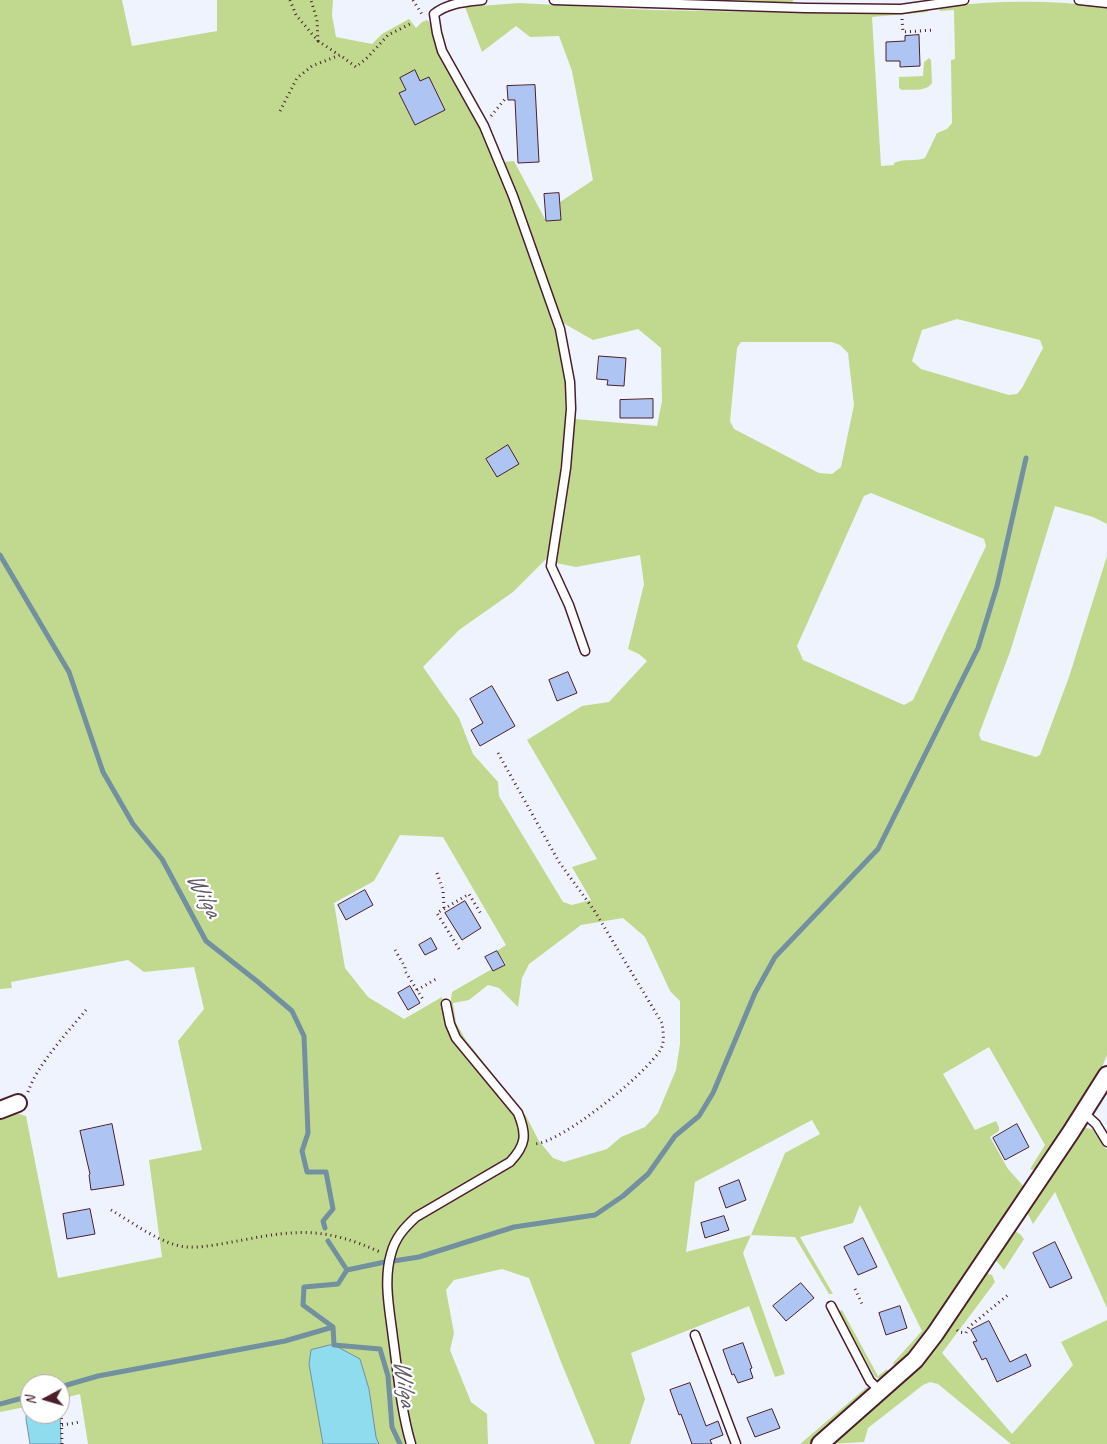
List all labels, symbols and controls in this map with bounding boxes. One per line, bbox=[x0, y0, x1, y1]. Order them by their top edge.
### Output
water label: Wilga bbox=[179, 867, 227, 923]
water label: Wilga bbox=[386, 1358, 422, 1408]
north arrow bbox=[20, 1374, 70, 1424]
text: N bbox=[22, 1395, 39, 1406]

